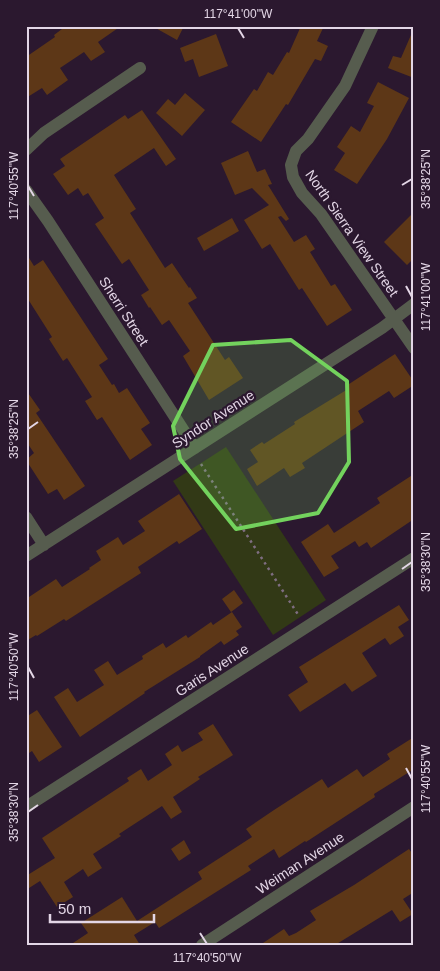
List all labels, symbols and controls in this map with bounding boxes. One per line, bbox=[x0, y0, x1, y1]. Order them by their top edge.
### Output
text: 117°41'00"W bbox=[204, 7, 273, 21]
text: 35°38'25"N bbox=[419, 149, 433, 209]
text: 117°40'55"W bbox=[7, 151, 21, 220]
street label: North Sierra View Street bbox=[302, 167, 402, 299]
text: 117°41'00"W bbox=[419, 262, 433, 331]
street label: Sherri Street bbox=[96, 274, 152, 348]
street label: Syndor Avenue bbox=[169, 386, 257, 452]
text: 35°38'25"N bbox=[7, 399, 21, 459]
text: 35°38'30"N bbox=[419, 532, 433, 592]
text: 117°40'50"W bbox=[7, 632, 21, 701]
street label: Garis Avenue bbox=[173, 640, 252, 700]
text: 117°40'55"W bbox=[419, 744, 433, 813]
text: 35°38'30"N bbox=[7, 782, 21, 842]
street label: Weiman Avenue bbox=[253, 829, 347, 897]
scale bar bbox=[50, 891, 154, 923]
text: 50 m bbox=[58, 900, 91, 917]
text: 117°40'50"W bbox=[173, 951, 242, 965]

